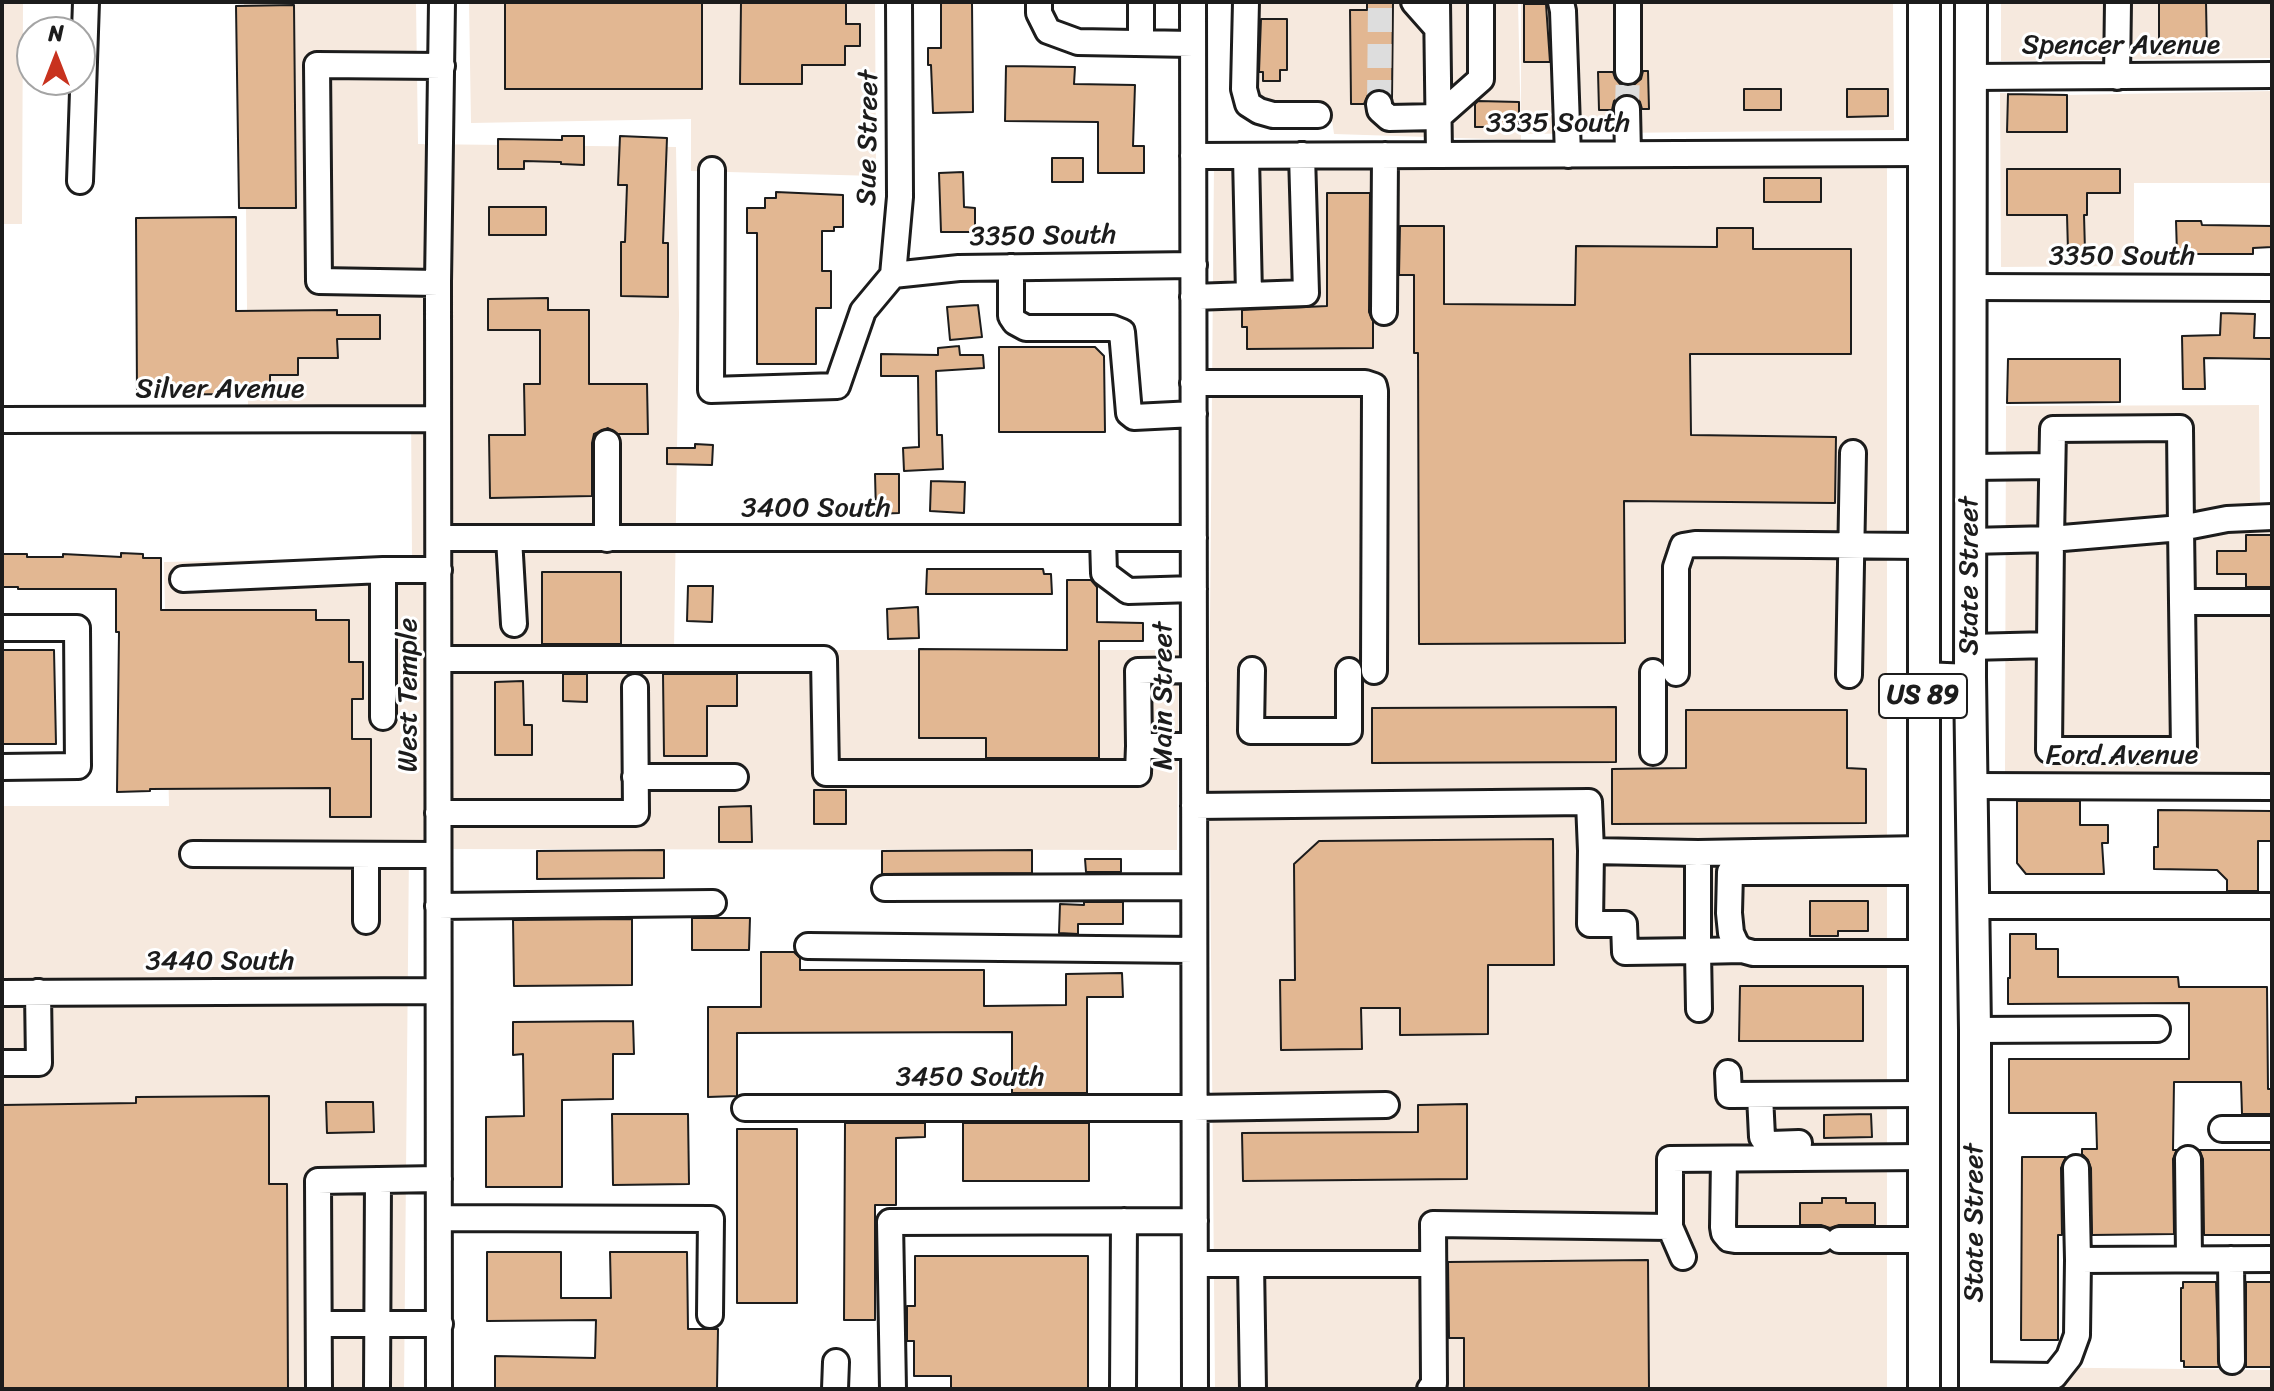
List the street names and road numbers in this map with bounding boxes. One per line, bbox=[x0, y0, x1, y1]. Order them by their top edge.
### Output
street label: Spencer Avenue bbox=[2022, 29, 2220, 63]
street label: Sue Street bbox=[851, 70, 887, 206]
street label: 3335 South bbox=[1486, 107, 1630, 141]
street label: 3350 South bbox=[969, 219, 1117, 255]
street label: 3350 South bbox=[2049, 240, 2195, 274]
street label: Silver Avenue bbox=[136, 373, 304, 407]
street label: 3400 South bbox=[741, 492, 891, 526]
street label: State Street bbox=[1953, 496, 1987, 656]
street label: West Temple bbox=[392, 618, 426, 772]
street label: Main Street bbox=[1147, 622, 1181, 770]
road number: US 89 bbox=[1879, 674, 1967, 718]
street label: Ford Avenue bbox=[2046, 739, 2198, 773]
street label: 3440 South bbox=[145, 945, 295, 979]
street label: 3450 South bbox=[896, 1061, 1044, 1095]
street label: State Street bbox=[1958, 1143, 1992, 1303]

